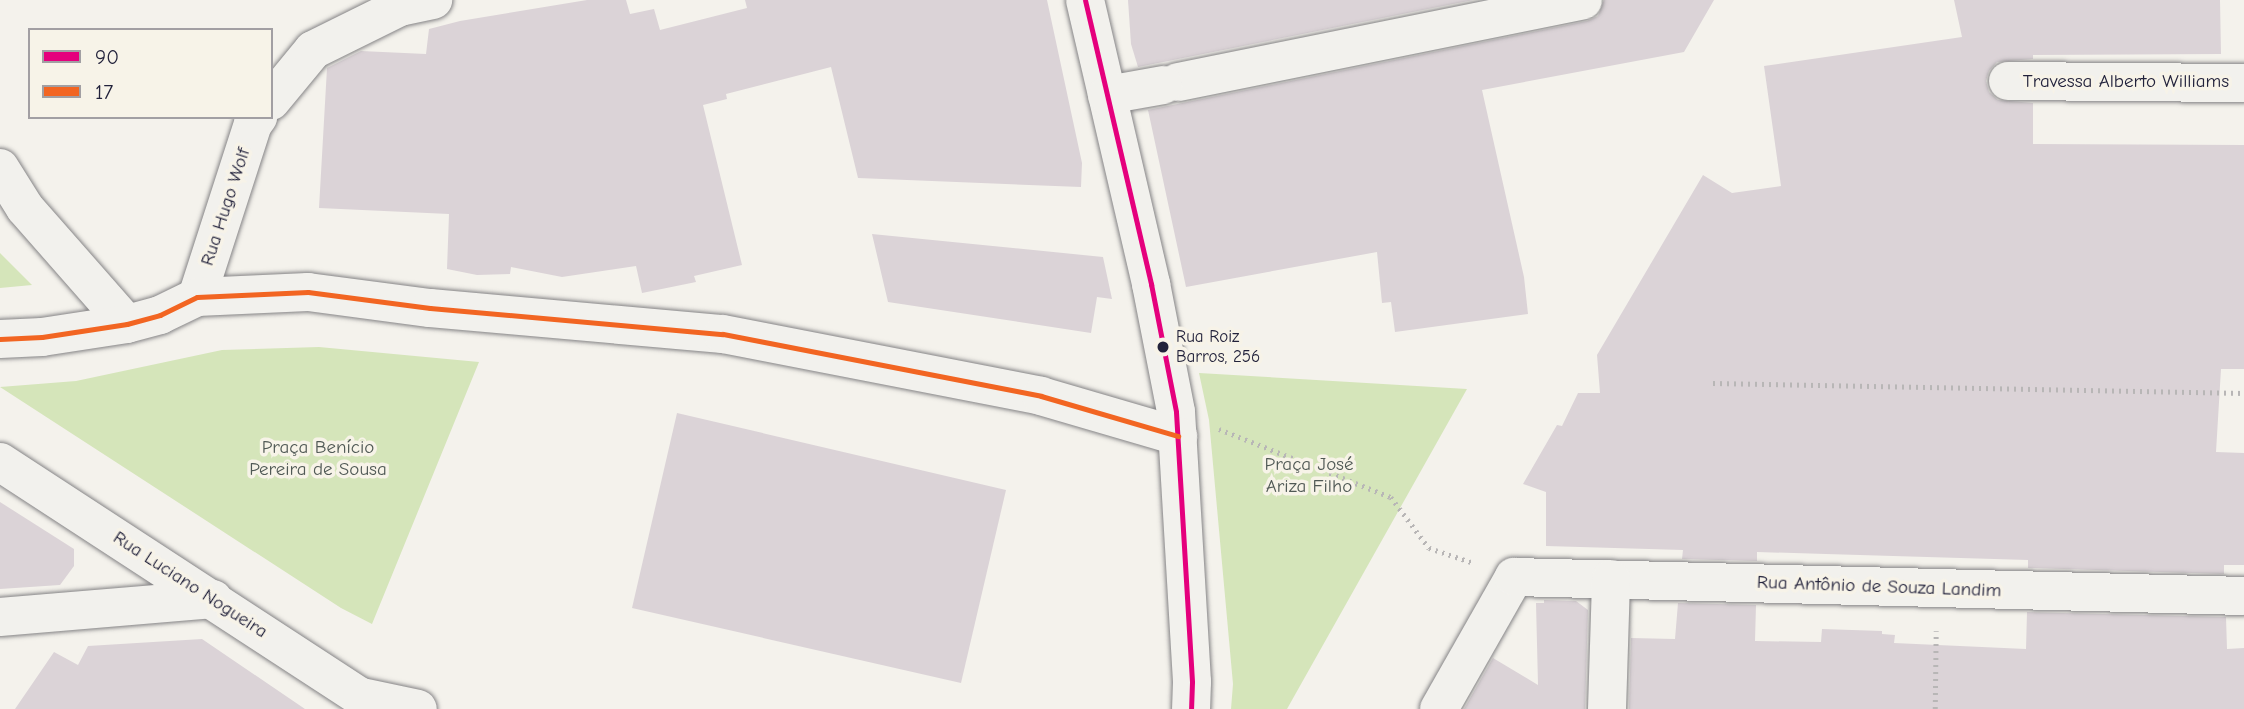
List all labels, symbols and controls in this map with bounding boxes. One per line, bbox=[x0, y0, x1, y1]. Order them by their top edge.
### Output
legend bbox=[28, 28, 273, 119]
text: 90 bbox=[95, 45, 119, 69]
street label: Travessa Alberto Williams bbox=[2023, 71, 2229, 93]
text: 17 bbox=[95, 80, 113, 104]
street label: Rua Hugo Wolf bbox=[196, 145, 256, 269]
place label: Rua Roiz Barros, 256 bbox=[1176, 327, 1260, 367]
marker: Rua Roiz Barros, 256 bbox=[1156, 340, 1170, 354]
park label: Praça Benício Pereira de Sousa bbox=[249, 437, 387, 481]
park label: Praça José Ariza Filho bbox=[1265, 454, 1353, 498]
street label: Rua Luciano Nogueira bbox=[109, 527, 271, 643]
street label: Rua Antônio de Souza Landim bbox=[1756, 571, 2002, 603]

